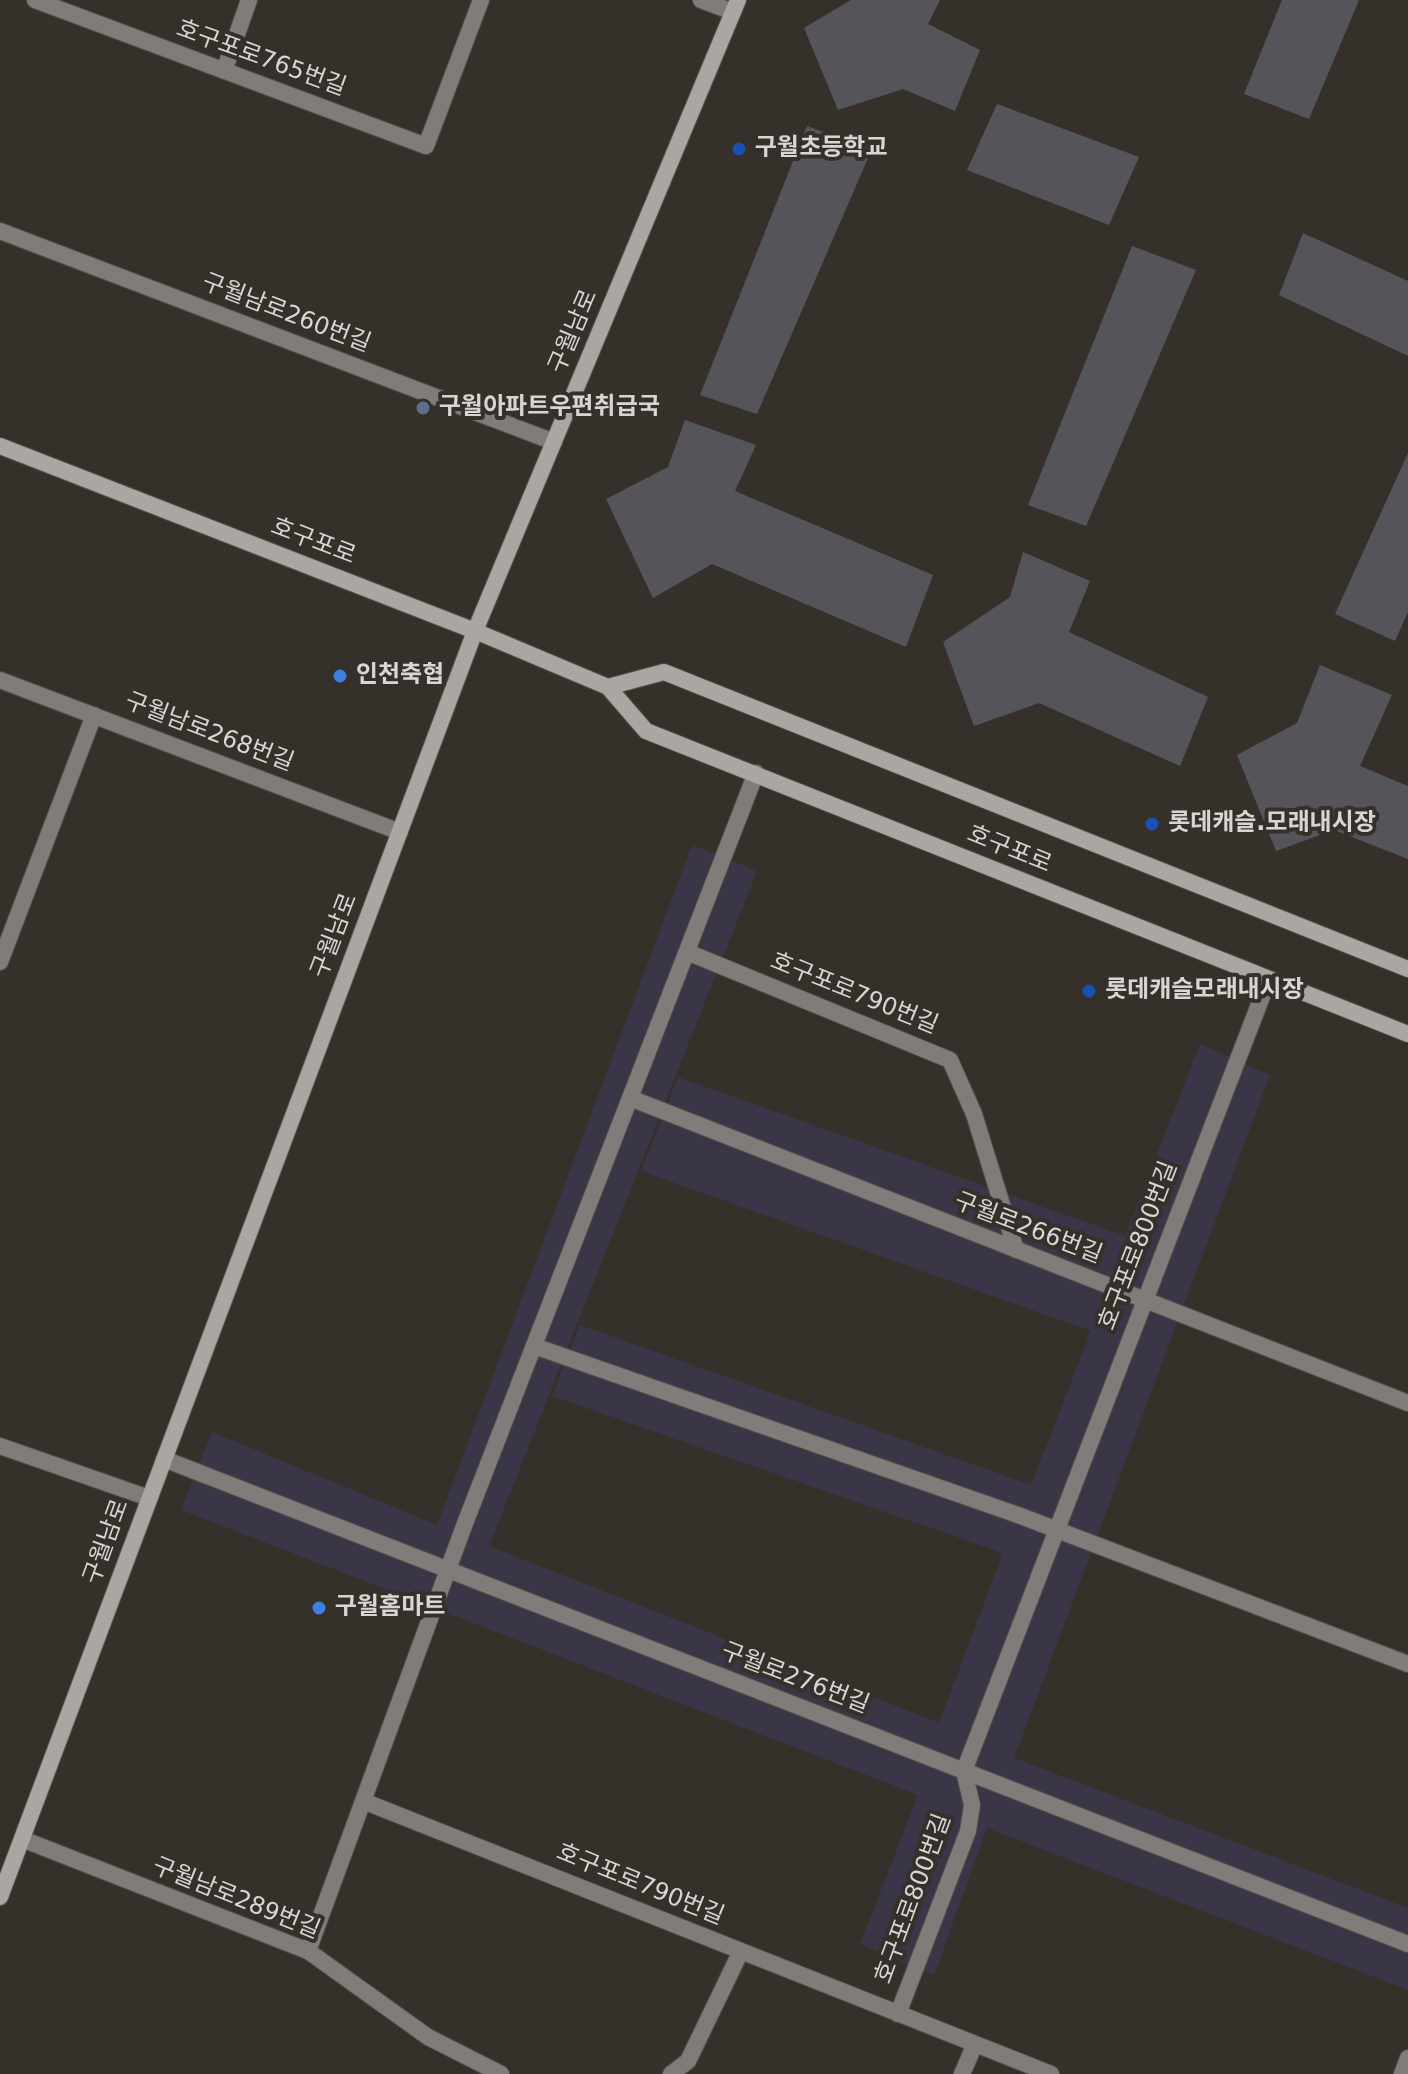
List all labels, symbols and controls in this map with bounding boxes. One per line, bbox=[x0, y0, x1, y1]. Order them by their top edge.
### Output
street label: 호구포로765번길 bbox=[172, 15, 350, 103]
place label: 구월초등학교 bbox=[755, 135, 887, 163]
marker: 구월초등학교 bbox=[730, 140, 748, 158]
street label: 구월남로260번길 bbox=[198, 269, 374, 359]
street label: 구월남로 bbox=[543, 286, 605, 378]
place label: 구월아파트우편취급국 bbox=[439, 394, 660, 422]
marker: 구월아파트우편취급국 bbox=[414, 399, 432, 417]
street label: 호구포로 bbox=[267, 513, 359, 571]
place label: 인천축협 bbox=[356, 662, 444, 690]
marker: 인천축협 bbox=[331, 667, 349, 685]
street label: 구월남로268번길 bbox=[121, 688, 297, 778]
place label: 롯데캐슬.모래내시장 bbox=[1168, 810, 1376, 838]
marker: 롯데캐슬.모래내시장 bbox=[1143, 815, 1161, 833]
street label: 호구포로 bbox=[963, 820, 1055, 880]
street label: 구월남로 bbox=[306, 890, 364, 982]
street label: 호구포로790번길 bbox=[766, 947, 942, 1041]
place label: 롯데캐슬모래내시장 bbox=[1105, 977, 1304, 1005]
marker: 롯데캐슬모래내시장 bbox=[1080, 982, 1098, 1000]
street label: 호구포로800번길 bbox=[1094, 1158, 1184, 1334]
street label: 구월로266번길 bbox=[950, 1188, 1106, 1270]
street label: 구월남로 bbox=[78, 1496, 136, 1588]
place label: 구월홈마트 bbox=[335, 1594, 445, 1622]
marker: 구월홈마트 bbox=[310, 1599, 328, 1617]
street label: 구월로276번길 bbox=[717, 1638, 873, 1720]
street label: 호구포로800번길 bbox=[870, 1810, 958, 1988]
street label: 호구포로790번길 bbox=[552, 1838, 728, 1932]
street label: 구월남로289번길 bbox=[148, 1852, 324, 1946]

